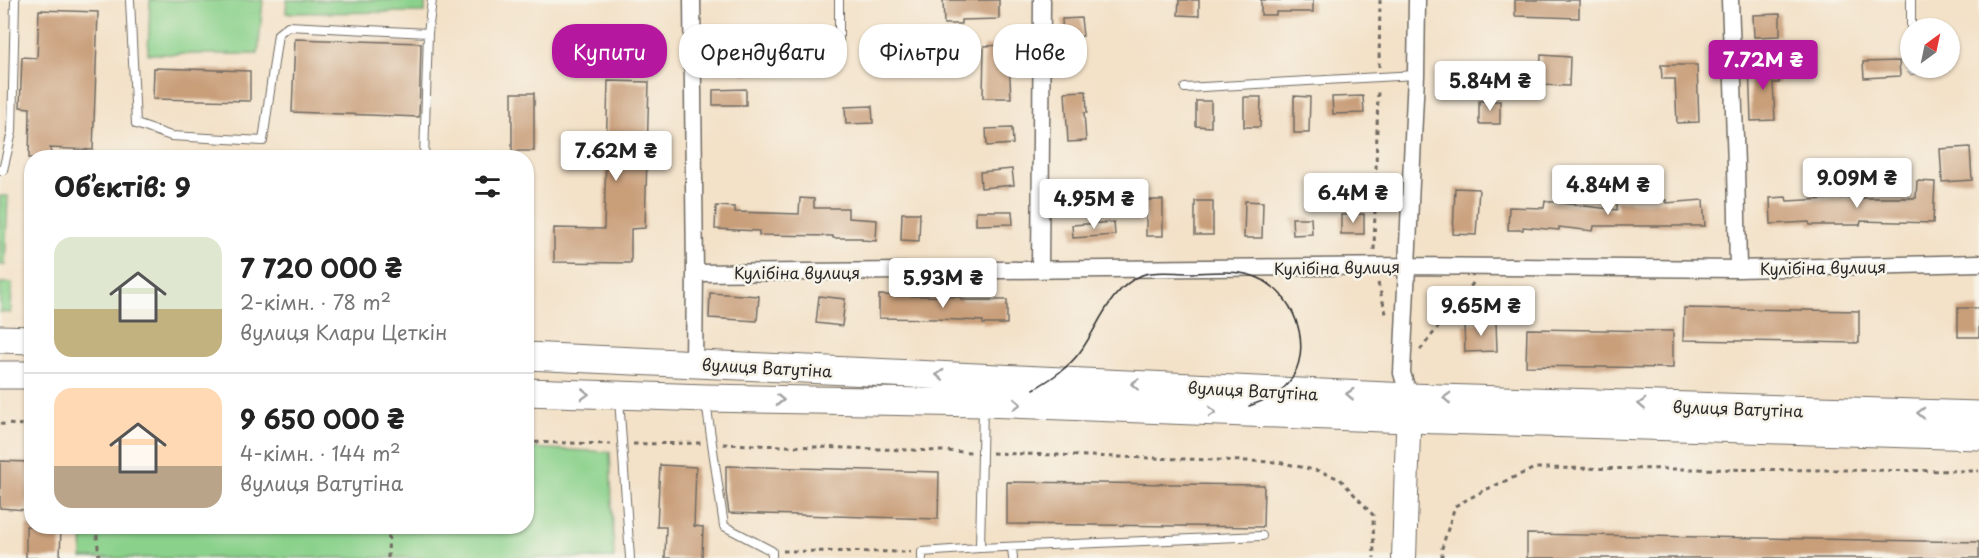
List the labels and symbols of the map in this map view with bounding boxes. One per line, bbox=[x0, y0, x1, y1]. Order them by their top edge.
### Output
north arrow bbox=[1900, 18, 1960, 78]
pin: 7.72M ₴ bbox=[1708, 40, 1818, 91]
pin: 5.84M ₴ bbox=[1435, 61, 1545, 112]
pin: 7.62M ₴ bbox=[561, 131, 671, 182]
pin: 9.09M ₴ bbox=[1802, 158, 1912, 209]
pin: 4.84M ₴ bbox=[1553, 165, 1663, 216]
pin: 6.4M ₴ bbox=[1304, 173, 1402, 224]
pin: 4.95M ₴ bbox=[1039, 179, 1149, 230]
street label: Кулібіна вулиця bbox=[1274, 254, 1400, 280]
street label: Кулібіна вулиця bbox=[1760, 254, 1886, 280]
pin: 5.93M ₴ bbox=[888, 258, 998, 309]
street label: Кулібіна вулиця bbox=[734, 260, 860, 284]
pin: 9.65M ₴ bbox=[1426, 286, 1536, 337]
street label: вулиця Ватутіна bbox=[701, 352, 833, 382]
one-way arrow bbox=[935, 368, 944, 381]
street label: вулиця Ватутіна bbox=[1187, 375, 1319, 405]
one-way arrow bbox=[1130, 378, 1139, 391]
one-way arrow bbox=[580, 387, 589, 400]
one-way arrow bbox=[1346, 388, 1355, 401]
one-way arrow bbox=[1442, 392, 1451, 404]
one-way arrow bbox=[775, 394, 784, 406]
street label: вулиця Ватутіна bbox=[1672, 394, 1804, 422]
one-way arrow bbox=[1012, 398, 1021, 411]
one-way arrow bbox=[1637, 398, 1646, 411]
one-way arrow bbox=[1207, 405, 1216, 418]
one-way arrow bbox=[1916, 407, 1925, 420]

